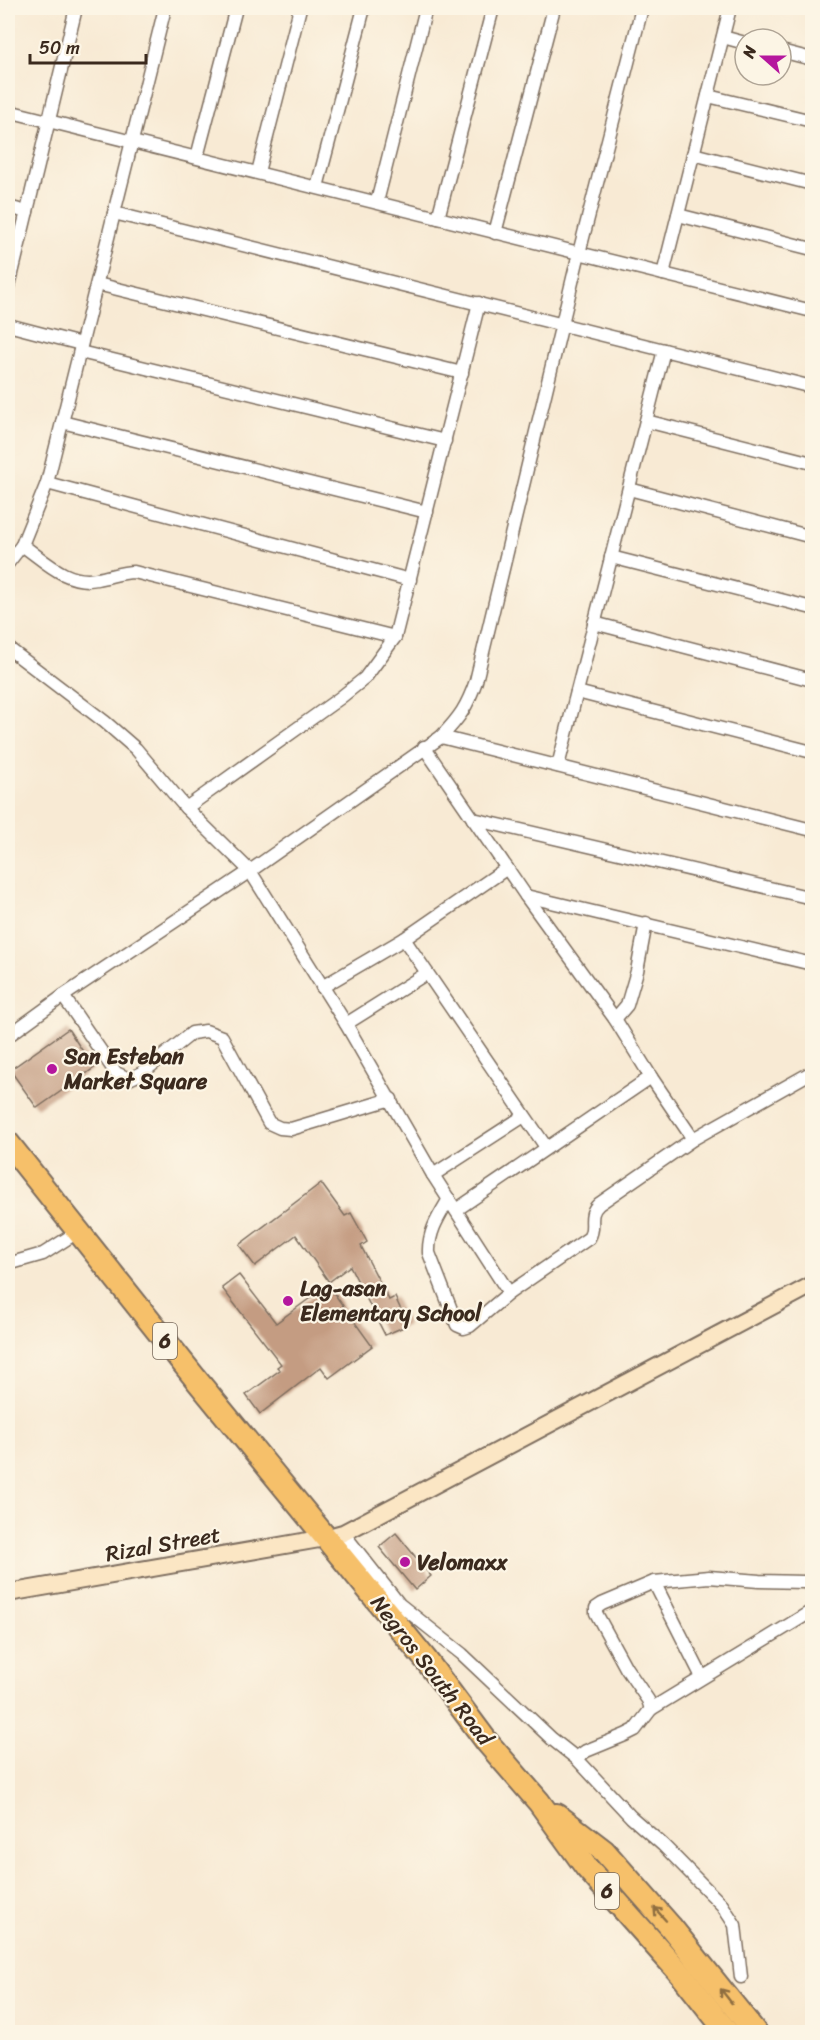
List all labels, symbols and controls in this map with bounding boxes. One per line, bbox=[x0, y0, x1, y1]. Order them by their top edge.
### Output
scale bar bbox=[30, 27, 146, 65]
north arrow bbox=[733, 27, 793, 87]
text: 50 m bbox=[39, 32, 80, 64]
text: N bbox=[734, 41, 765, 63]
place label: San Esteban Market Square bbox=[63, 1037, 208, 1101]
marker: San Esteban Market Square bbox=[45, 1062, 59, 1076]
place label: Lag-asan Elementary School bbox=[300, 1269, 482, 1333]
marker: Lag-asan Elementary School bbox=[281, 1294, 295, 1308]
road number: 6 bbox=[153, 1323, 177, 1359]
street label: Rizal Street bbox=[102, 1515, 224, 1573]
place label: Velomaxx bbox=[417, 1543, 508, 1582]
marker: Velomaxx bbox=[398, 1555, 412, 1569]
street label: Negros South Road bbox=[360, 1586, 505, 1755]
road number: 6 bbox=[595, 1873, 619, 1909]
one-way arrow bbox=[653, 1907, 667, 1922]
one-way arrow bbox=[720, 1988, 733, 2004]

